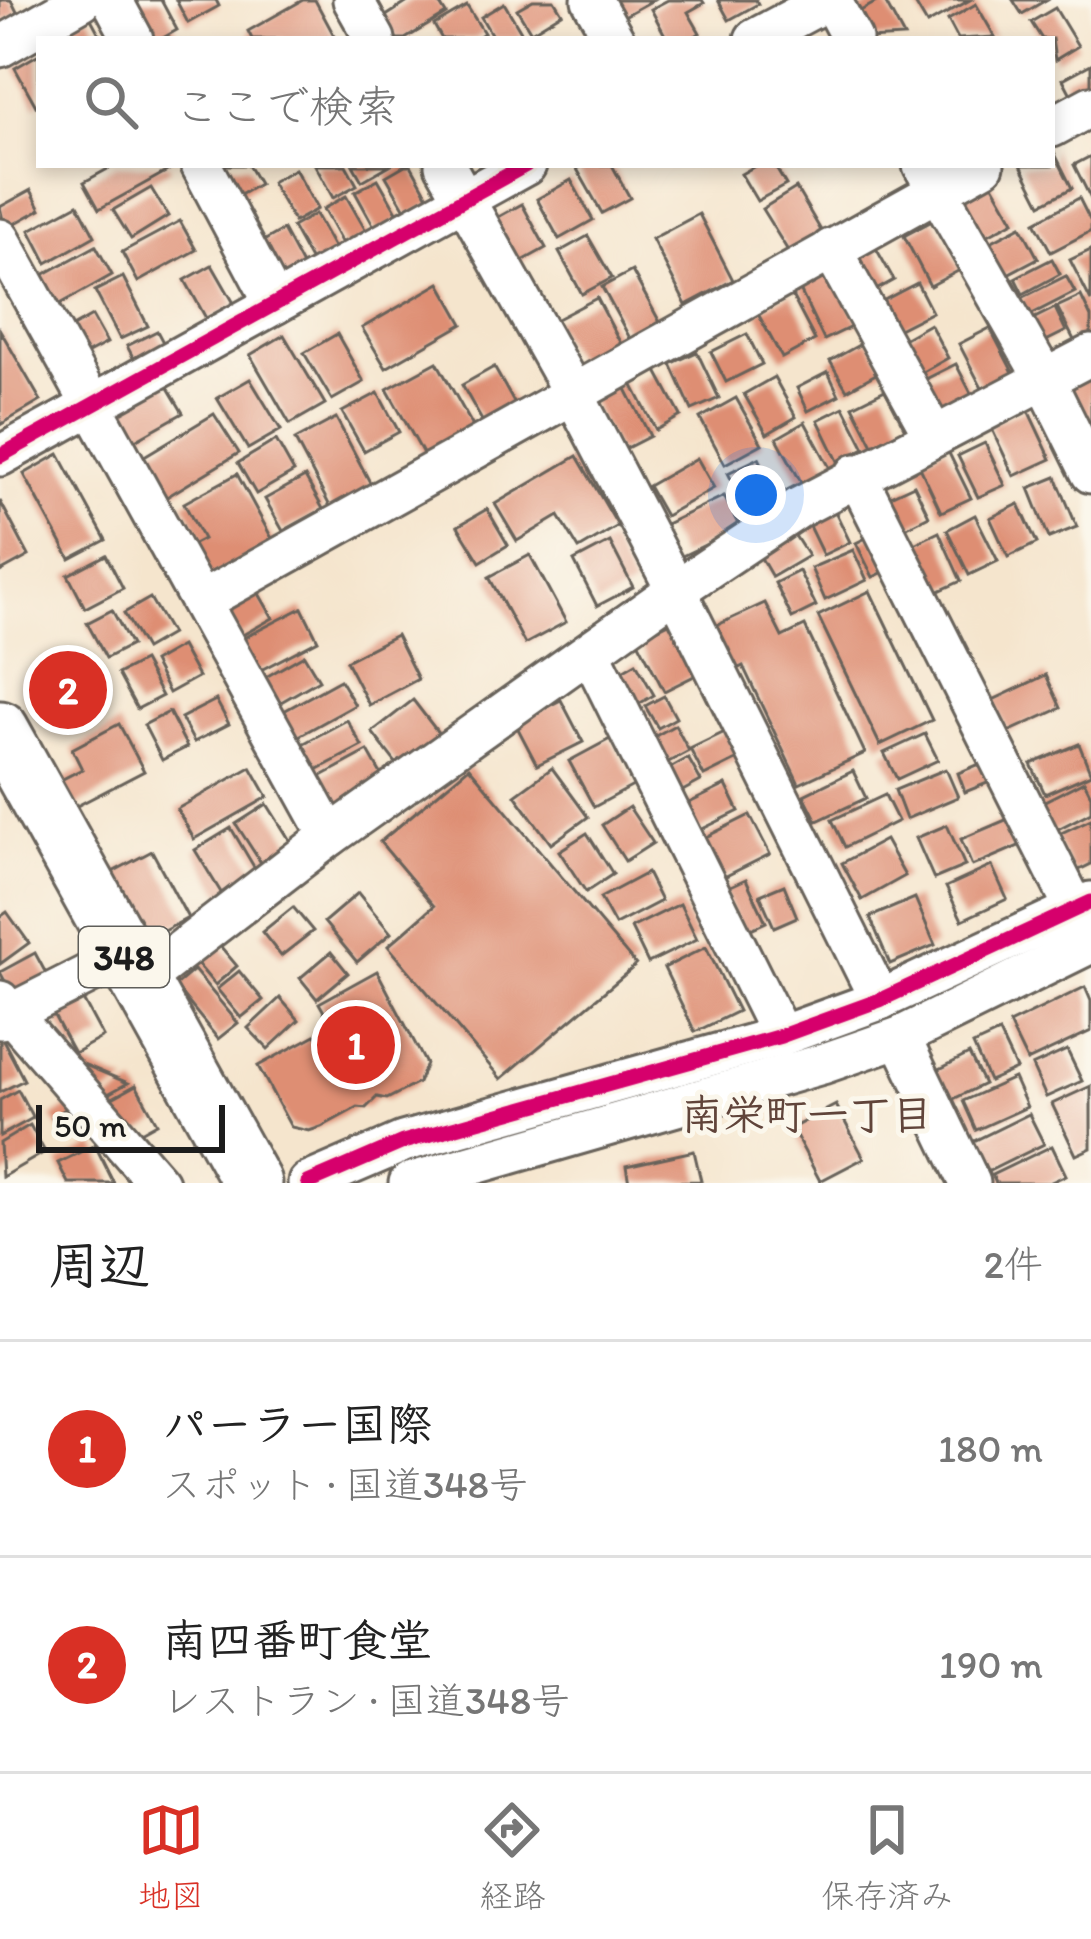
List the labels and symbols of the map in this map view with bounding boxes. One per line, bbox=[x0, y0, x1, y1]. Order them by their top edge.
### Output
your location bbox=[726, 465, 786, 525]
pin: 2 bbox=[29, 645, 107, 735]
road number: 348 bbox=[79, 927, 169, 987]
pin: 1 bbox=[317, 1000, 395, 1090]
district label: 南栄町一丁目 bbox=[681, 1089, 933, 1140]
scale bar bbox=[36, 1099, 225, 1152]

